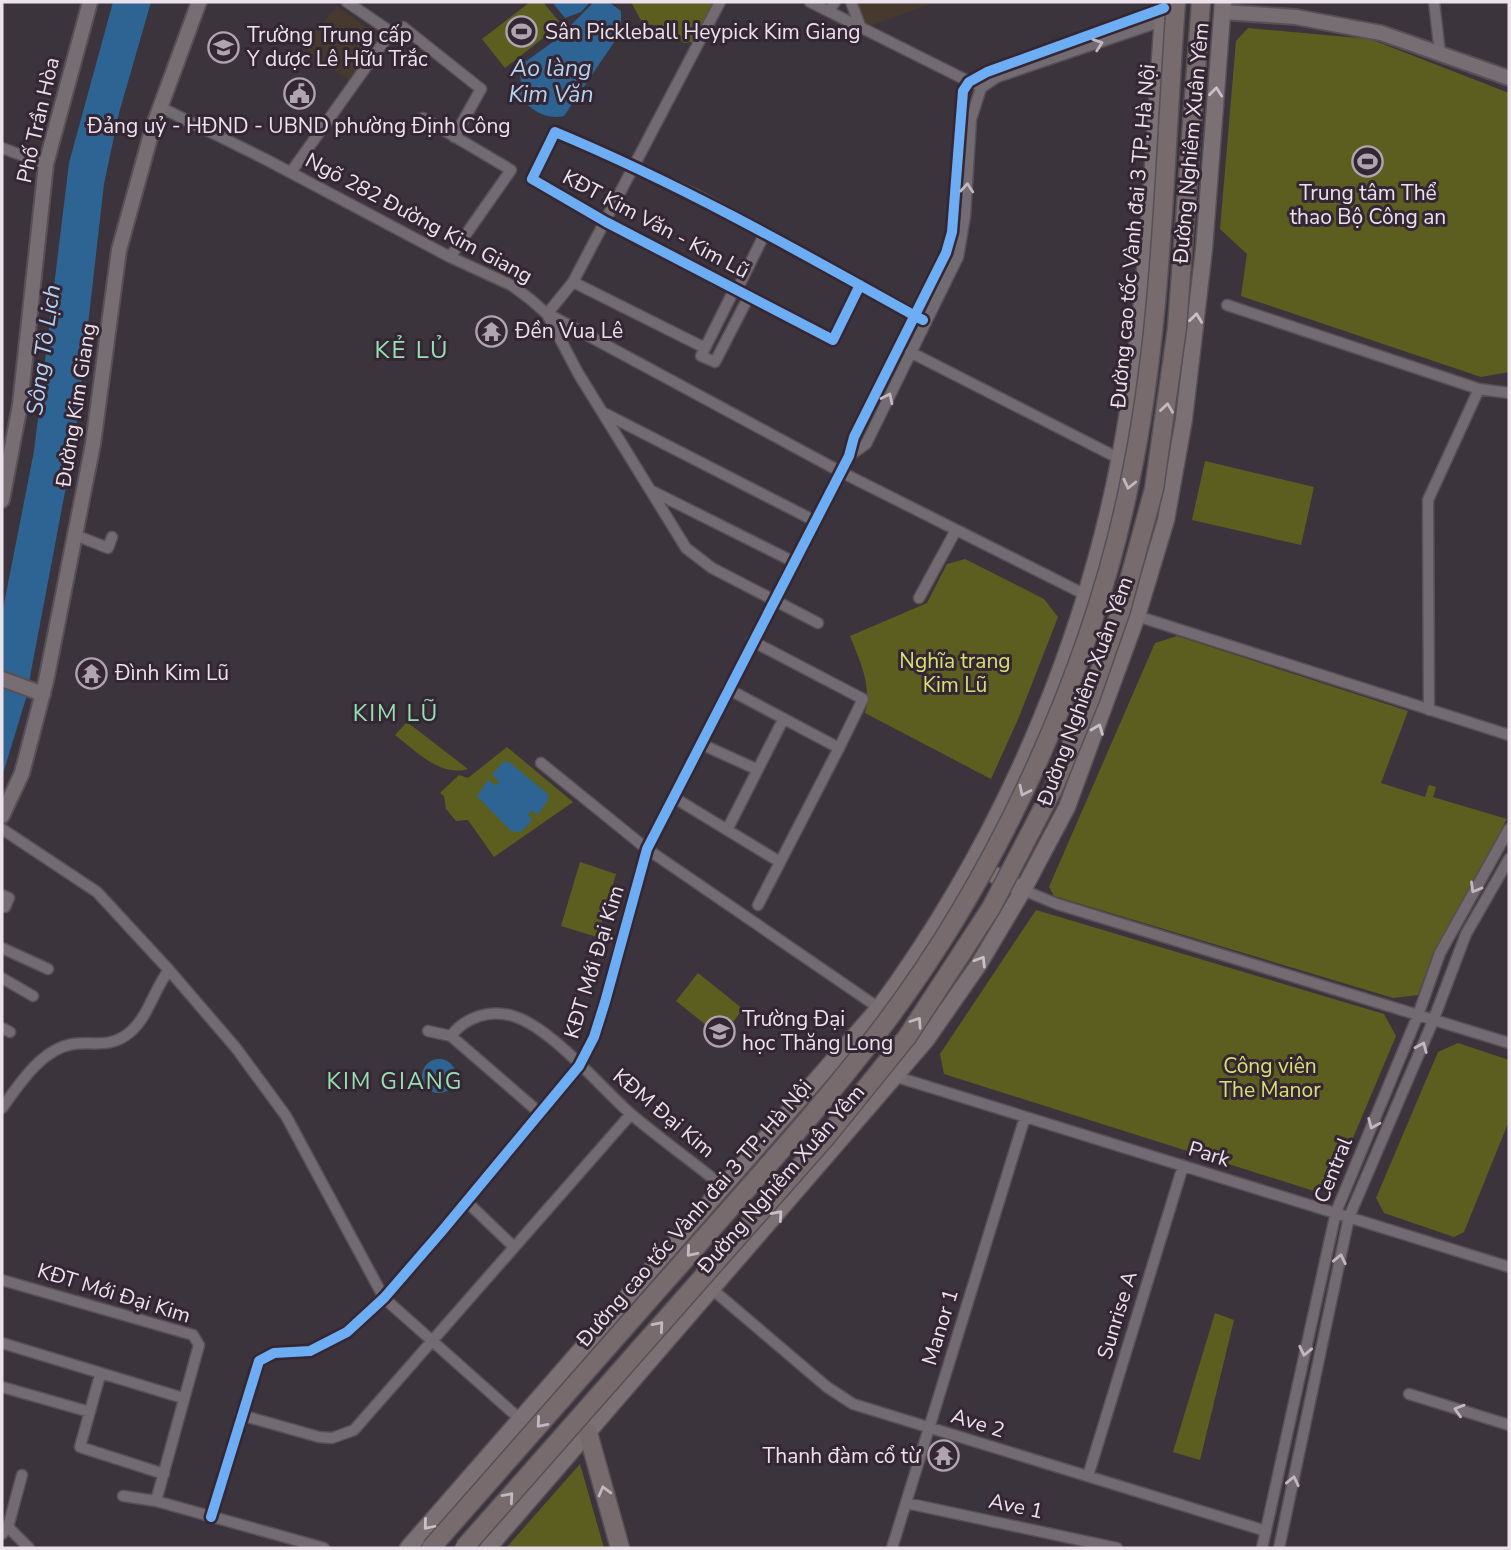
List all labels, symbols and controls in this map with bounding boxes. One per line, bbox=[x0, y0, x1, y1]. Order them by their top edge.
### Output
sports icon: Sân Pickleball Heypick Kim Giang bbox=[505, 15, 539, 49]
place label: Sân Pickleball Heypick Kim Giang bbox=[545, 18, 861, 46]
place label: Trường Trung cấp Y dược Lê Hữu Trắc bbox=[246, 21, 428, 73]
street label: Đường Nghiêm Xuân Yêm bbox=[1166, 21, 1215, 266]
school or university icon: Trường Trung cấp Y dược Lê Hữu Trắc bbox=[207, 30, 241, 64]
one-way arrow bbox=[1091, 38, 1103, 52]
water label: Ao làng Kim Văn bbox=[508, 53, 594, 110]
street label: Phố Trần Hòa bbox=[10, 54, 66, 186]
street label: Đường cao tốc Vành đai 3 TP. Hà Nội bbox=[1104, 63, 1162, 410]
public building icon: Đảng uỷ - HĐND - UBND phường Định Công bbox=[282, 77, 316, 111]
one-way arrow bbox=[1208, 86, 1223, 97]
place label: Đảng uỷ - HĐND - UBND phường Định Công bbox=[86, 112, 511, 140]
sports icon: Trung tâm Thể thao Bộ Công an bbox=[1351, 144, 1385, 178]
street label: Ngõ 282 Đường Kim Giang bbox=[300, 146, 538, 290]
street label: KĐT Kim Văn - Kim Lũ bbox=[558, 163, 754, 285]
place label: Trung tâm Thể thao Bộ Công an bbox=[1290, 179, 1446, 231]
one-way arrow bbox=[959, 182, 974, 193]
water label: Sông Tô Lịch bbox=[19, 283, 68, 417]
one-way arrow bbox=[1188, 312, 1203, 324]
temple icon: Đền Vua Lê bbox=[475, 314, 509, 348]
place label: Đền Vua Lê bbox=[514, 317, 623, 345]
street label: Đường Kim Giang bbox=[49, 321, 103, 490]
district label: KẺ LỦ bbox=[374, 334, 450, 366]
one-way arrow bbox=[880, 393, 894, 405]
one-way arrow bbox=[1159, 403, 1174, 414]
one-way arrow bbox=[1123, 478, 1137, 490]
street label: Đường Nghiêm Xuân Yêm bbox=[1030, 573, 1140, 810]
park label: Nghĩa trang Kim Lũ bbox=[899, 647, 1011, 699]
temple icon: Đình Kim Lũ bbox=[75, 656, 109, 690]
place label: Đình Kim Lũ bbox=[114, 659, 229, 687]
district label: KIM LŨ bbox=[353, 698, 439, 729]
one-way arrow bbox=[1089, 723, 1103, 735]
one-way arrow bbox=[1019, 784, 1033, 796]
one-way arrow bbox=[1470, 881, 1483, 894]
street label: KĐT Mới Đại Kim bbox=[557, 882, 631, 1042]
one-way arrow bbox=[972, 956, 985, 969]
place label: Trường Đại học Thăng Long bbox=[742, 1005, 893, 1057]
school or university icon: Trường Đại học Thăng Long bbox=[702, 1014, 736, 1048]
one-way arrow bbox=[909, 1017, 921, 1030]
one-way arrow bbox=[1414, 1042, 1428, 1054]
park label: Công viên The Manor bbox=[1219, 1052, 1321, 1104]
street label: KĐM Đại Kim bbox=[607, 1062, 721, 1164]
district label: KIM GIANG bbox=[327, 1066, 463, 1097]
street label: Đường cao tốc Vành đai 3 TP. Hà Nội bbox=[569, 1073, 818, 1353]
street label: Đường Nghiêm Xuân Yêm bbox=[690, 1079, 871, 1280]
one-way arrow bbox=[1367, 1116, 1381, 1129]
street label: Central bbox=[1307, 1132, 1359, 1207]
street label: Park bbox=[1185, 1134, 1234, 1174]
one-way arrow bbox=[770, 1211, 782, 1224]
one-way arrow bbox=[687, 1244, 699, 1257]
one-way arrow bbox=[1332, 1253, 1346, 1265]
street label: KĐT Mới Đại Kim bbox=[34, 1256, 194, 1330]
street label: Sunrise A bbox=[1090, 1267, 1144, 1363]
street label: Manor 1 bbox=[915, 1286, 965, 1368]
one-way arrow bbox=[651, 1321, 663, 1334]
one-way arrow bbox=[1299, 1345, 1314, 1357]
street label: Ave 2 bbox=[948, 1402, 1008, 1444]
one-way arrow bbox=[1453, 1403, 1465, 1418]
one-way arrow bbox=[537, 1414, 549, 1427]
temple icon: Thanh đàm cổ từ bbox=[926, 1439, 960, 1473]
place label: Thanh đàm cổ từ bbox=[763, 1442, 921, 1470]
one-way arrow bbox=[1284, 1475, 1299, 1487]
one-way arrow bbox=[598, 1485, 613, 1497]
street label: Ave 1 bbox=[986, 1487, 1046, 1525]
one-way arrow bbox=[501, 1492, 513, 1505]
one-way arrow bbox=[423, 1518, 436, 1530]

